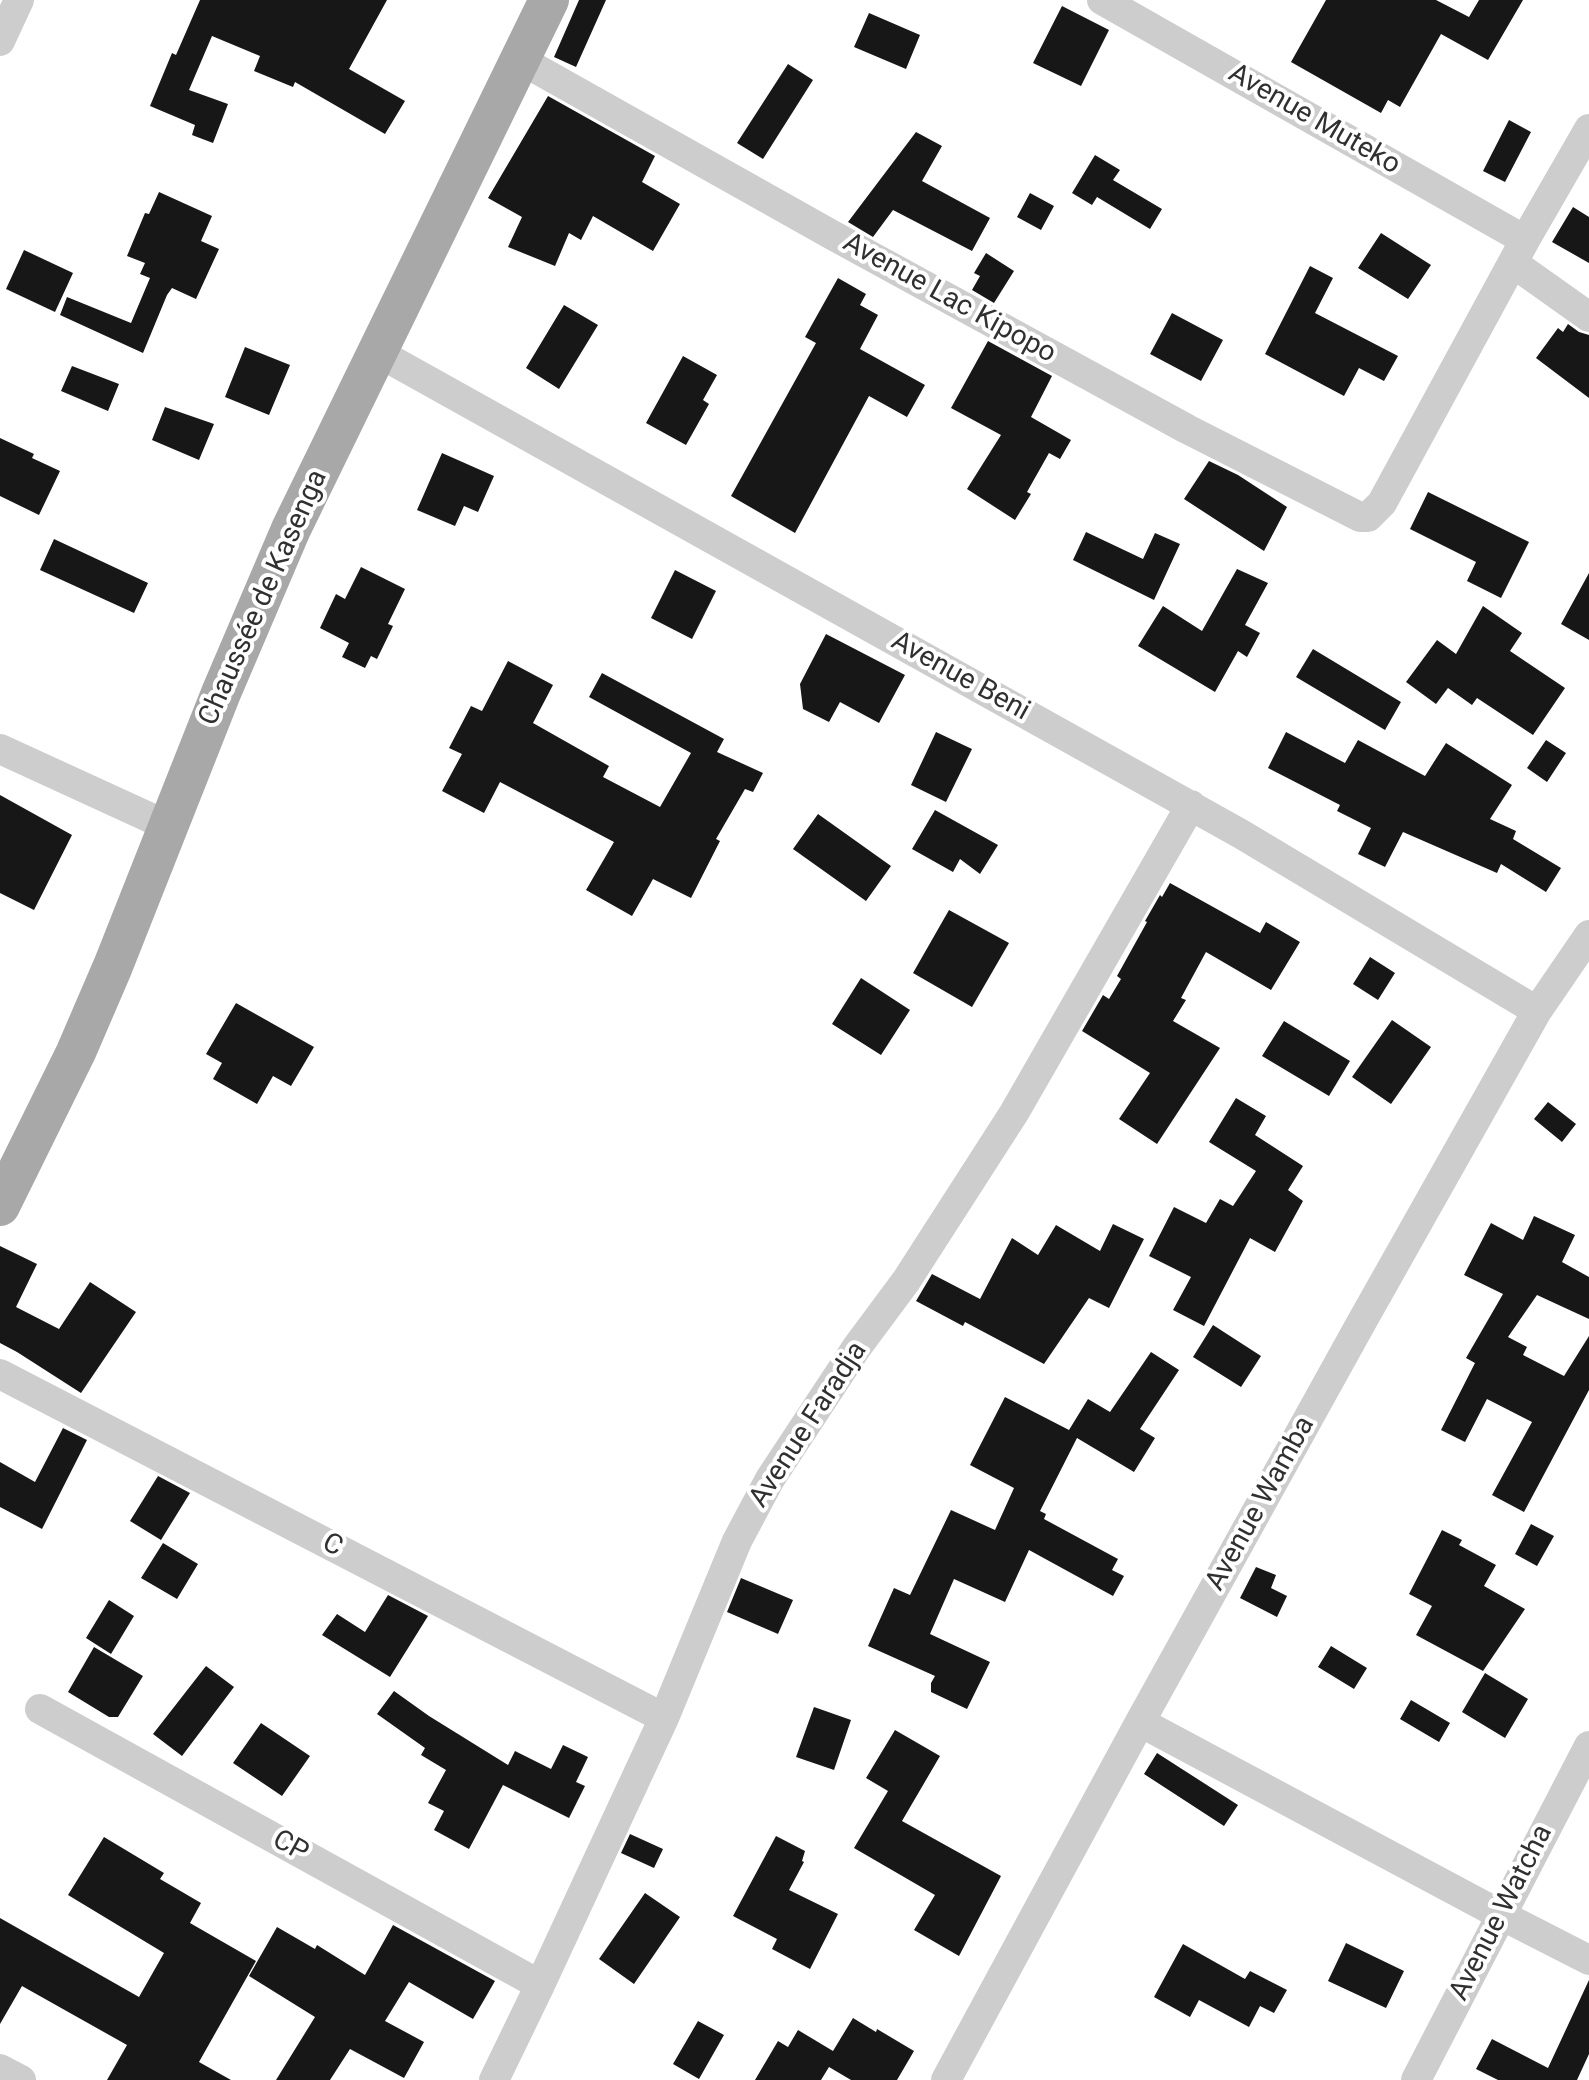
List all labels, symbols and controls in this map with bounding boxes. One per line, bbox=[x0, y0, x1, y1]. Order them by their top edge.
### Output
street label: Avenue Muteko bbox=[1222, 57, 1406, 183]
street label: Avenue Lac Kipopo bbox=[837, 227, 1061, 371]
street label: Chaussée de Kasenga bbox=[193, 465, 335, 731]
street label: Avenue Beni bbox=[885, 625, 1035, 729]
street label: Avenue Faradja bbox=[743, 1336, 875, 1514]
street label: Avenue Wamba bbox=[1199, 1411, 1323, 1597]
street label: C bbox=[316, 1527, 348, 1565]
street label: Avenue Watcha bbox=[1443, 1820, 1561, 2006]
street label: CP bbox=[266, 1824, 314, 1870]

